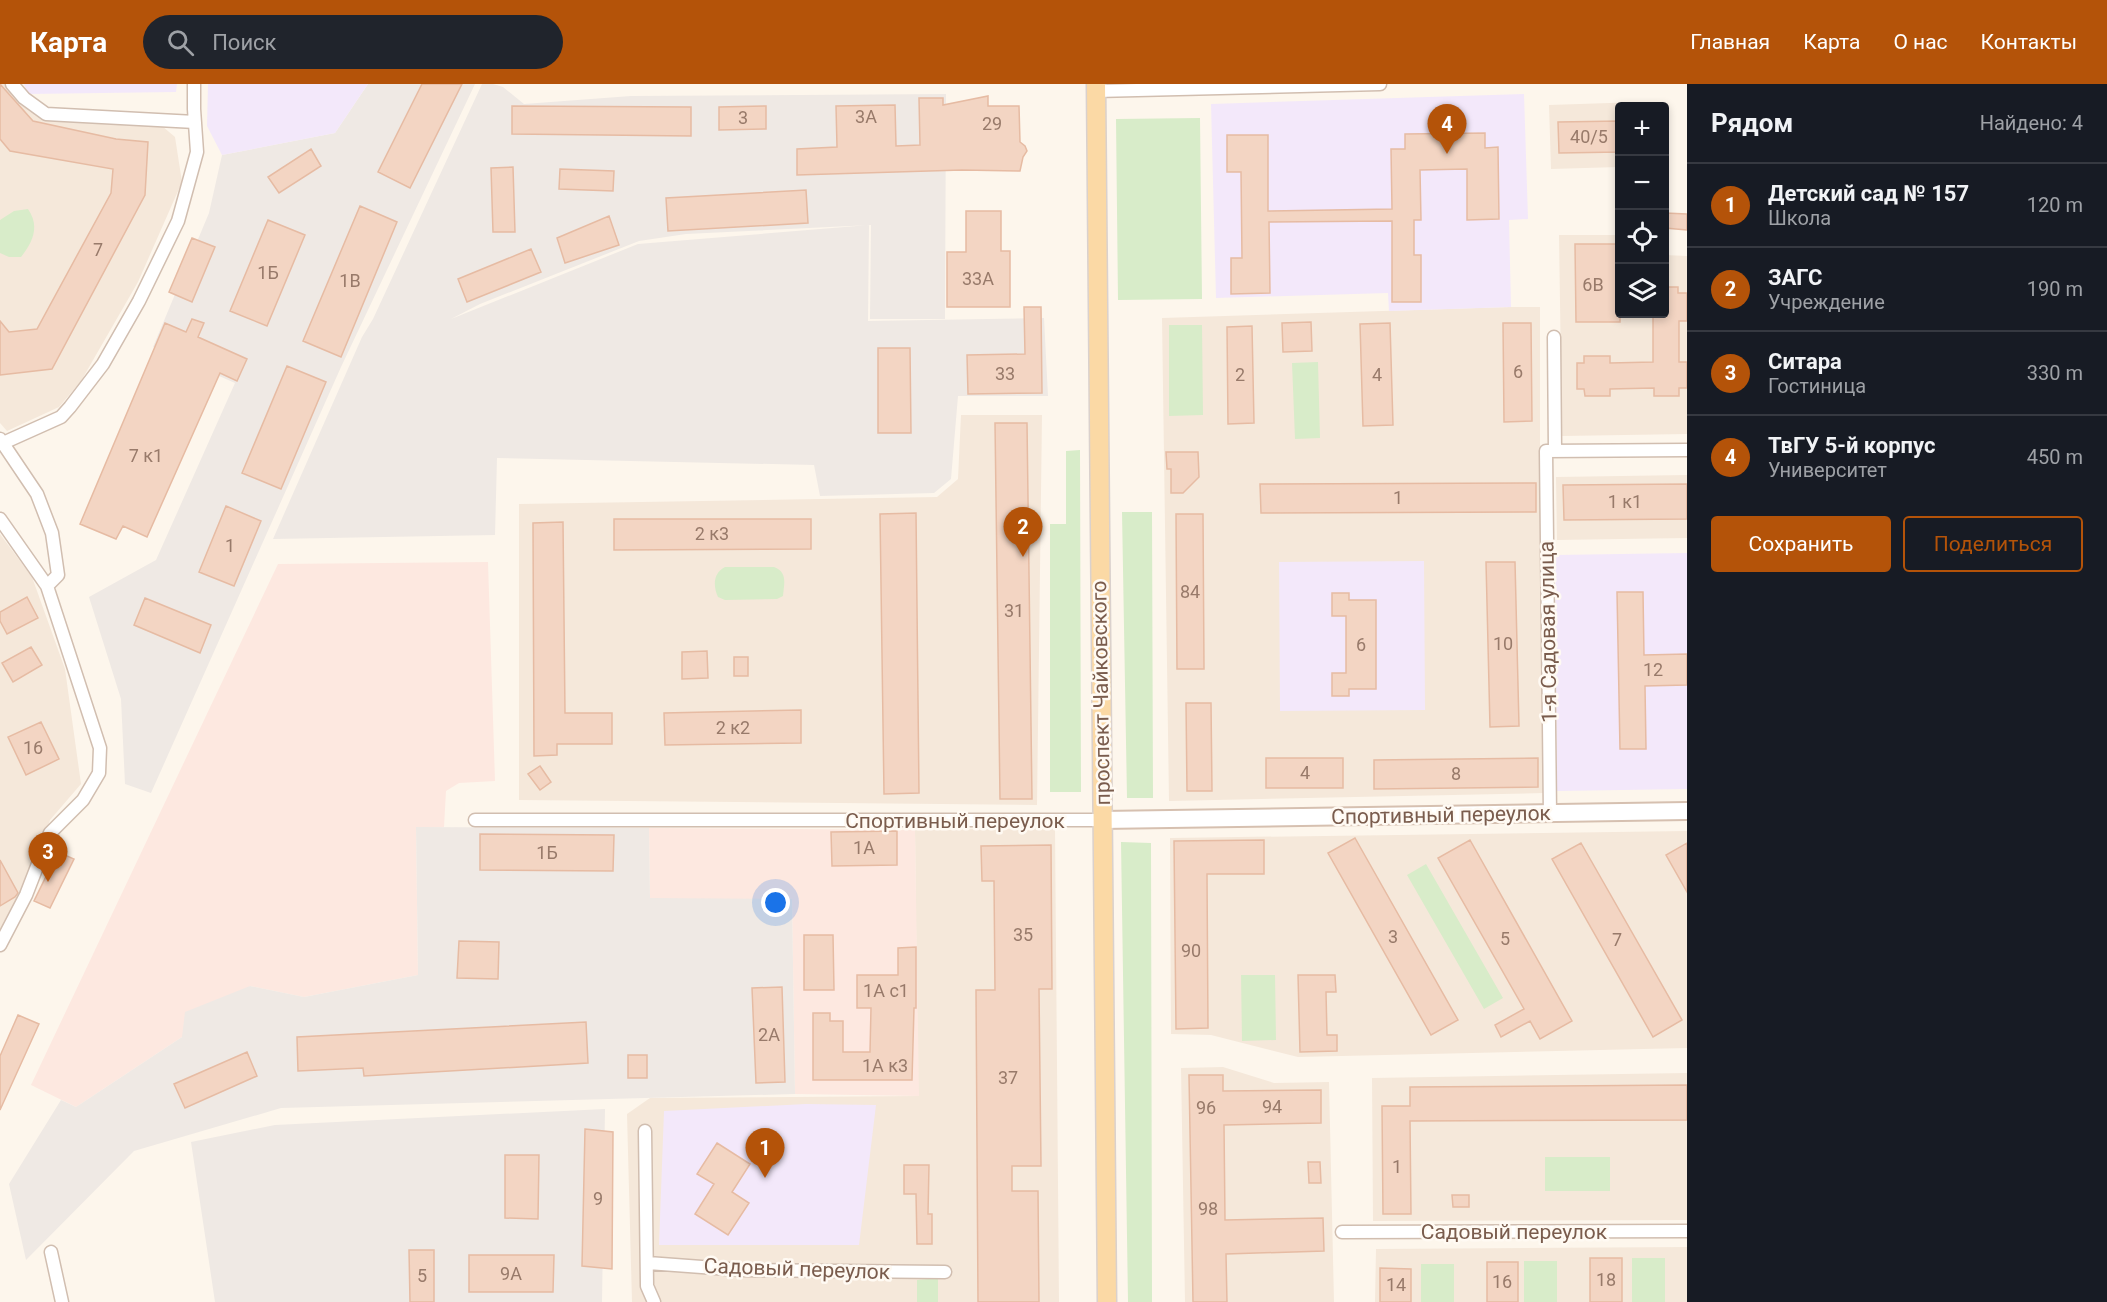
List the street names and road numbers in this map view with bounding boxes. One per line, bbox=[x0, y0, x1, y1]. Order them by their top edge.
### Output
street label: 1-я Садовая улица bbox=[1534, 541, 1562, 723]
street label: проспект Чайковского bbox=[1087, 581, 1115, 805]
street label: Спортивный переулок bbox=[1331, 801, 1552, 829]
street label: Спортивный переулок bbox=[845, 809, 1066, 833]
street label: Садовый переулок bbox=[1421, 1220, 1608, 1244]
street label: Садовый переулок bbox=[703, 1254, 891, 1284]

